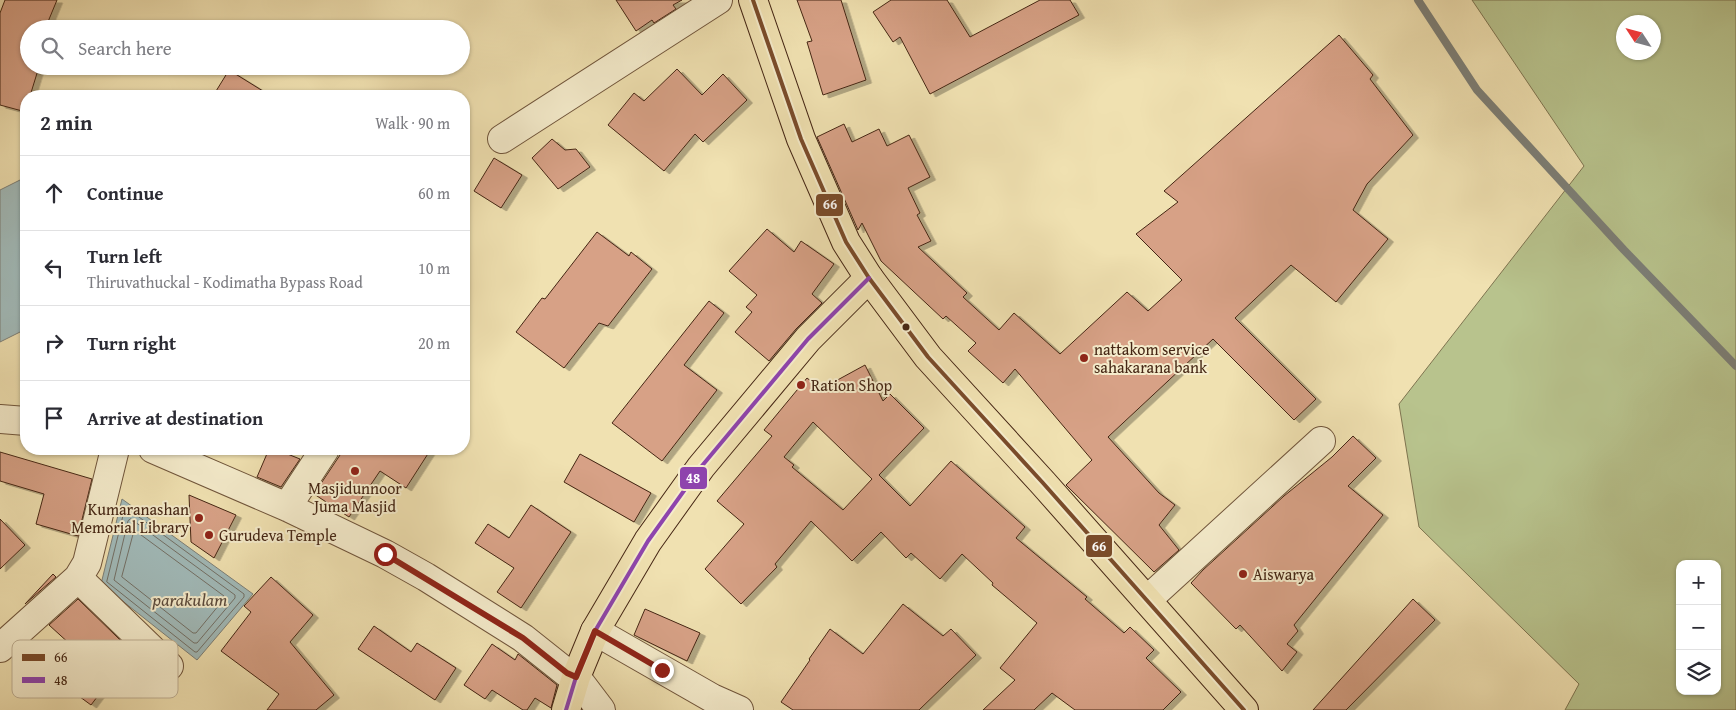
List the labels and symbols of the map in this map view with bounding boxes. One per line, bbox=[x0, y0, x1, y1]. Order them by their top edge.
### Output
north arrow bbox=[1616, 15, 1661, 60]
line badge: 66 bbox=[815, 193, 844, 217]
text: 66 bbox=[823, 194, 837, 214]
unlabelled marker bbox=[901, 322, 911, 332]
place label: nattakom service sahakarana bank bbox=[1094, 337, 1209, 379]
marker: nattakom service sahakarana bank bbox=[1078, 352, 1090, 364]
place label: Ration Shop bbox=[811, 373, 893, 397]
marker: Ration Shop bbox=[795, 379, 807, 391]
marker: Masjidunnoor Juma Masjid bbox=[349, 465, 361, 477]
line badge: 48 bbox=[679, 466, 708, 490]
text: 48 bbox=[686, 468, 700, 488]
place label: Masjidunnoor Juma Masjid bbox=[308, 476, 402, 518]
place label: Kumaranashan Memorial Library bbox=[71, 497, 189, 539]
marker: Kumaranashan Memorial Library bbox=[193, 512, 205, 524]
place label: Gurudeva Temple bbox=[219, 523, 337, 547]
marker: Gurudeva Temple bbox=[203, 529, 215, 541]
line badge: 66 bbox=[1085, 534, 1113, 558]
text: 66 bbox=[1092, 536, 1106, 556]
route start bbox=[374, 543, 397, 566]
place label: Aiswarya bbox=[1253, 562, 1315, 586]
marker: Aiswarya bbox=[1237, 568, 1249, 580]
water label: parakulam bbox=[152, 586, 227, 613]
legend bbox=[12, 640, 178, 698]
text: 66 bbox=[54, 647, 68, 667]
route end bbox=[651, 659, 674, 682]
text: 48 bbox=[54, 670, 68, 690]

